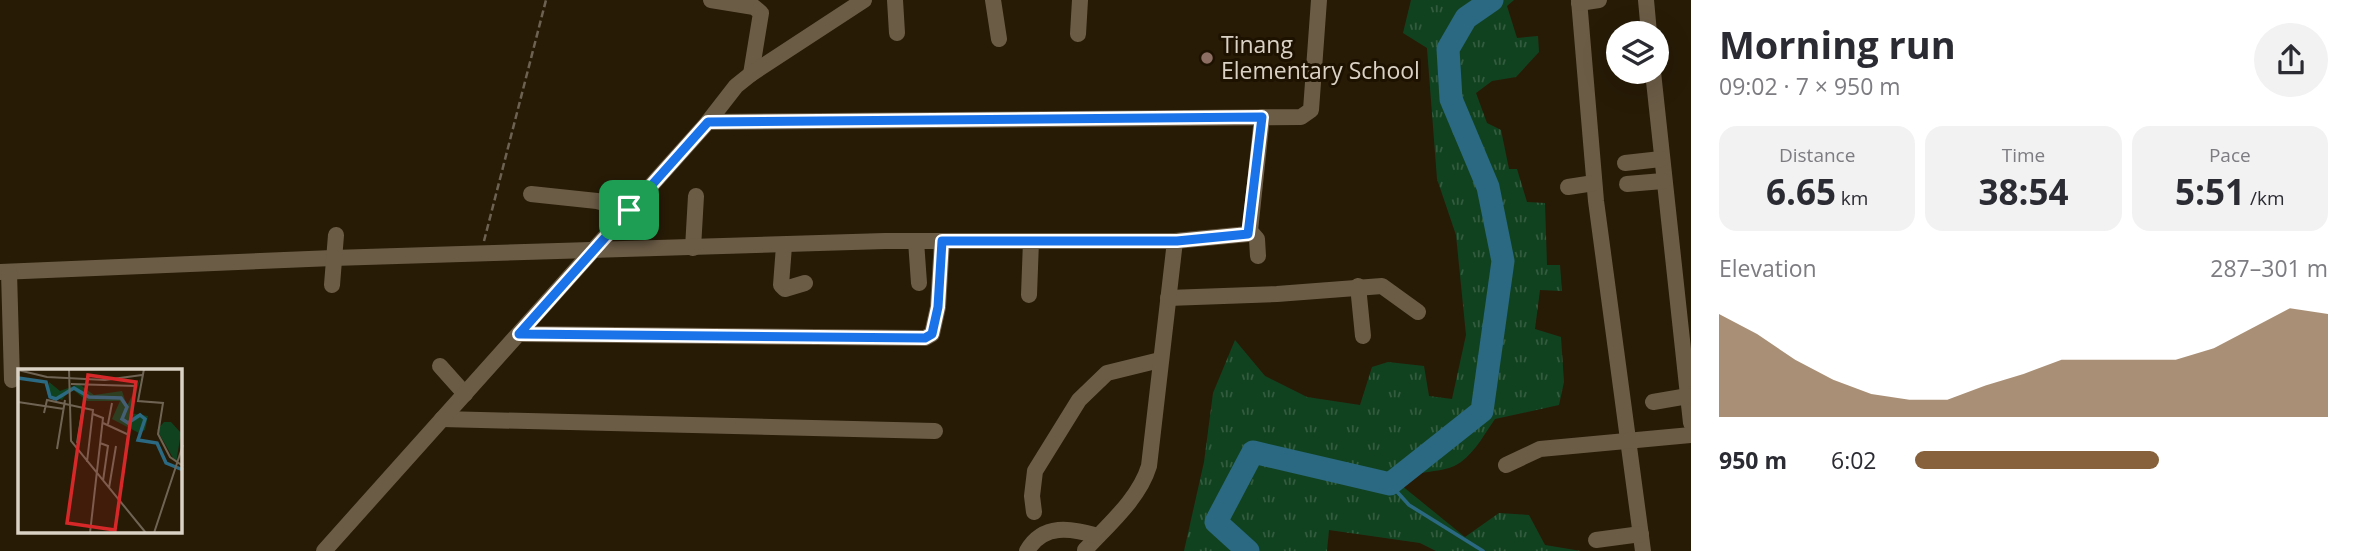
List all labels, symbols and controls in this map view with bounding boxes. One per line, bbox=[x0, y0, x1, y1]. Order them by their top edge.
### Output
text: Morning run bbox=[1719, 18, 1956, 70]
map controls bbox=[1606, 21, 1669, 84]
button: layers bbox=[1606, 21, 1669, 84]
button: share bbox=[2254, 23, 2328, 97]
place label: Tinang Elementary School bbox=[1221, 28, 1420, 86]
marker: Tinang Elementary School bbox=[1199, 50, 1215, 66]
text: 09:02 · 7 × 950 m bbox=[1719, 70, 1901, 102]
text: Distance bbox=[1779, 142, 1855, 168]
text: Time bbox=[2002, 142, 2045, 168]
text: Pace bbox=[2209, 142, 2251, 168]
text: 6.65 bbox=[1766, 168, 1836, 215]
text: 38:54 bbox=[1978, 168, 2069, 215]
text: 5:51 bbox=[2175, 168, 2245, 215]
pin bbox=[599, 180, 659, 240]
text: km bbox=[1836, 185, 1868, 211]
text: /km bbox=[2245, 185, 2285, 211]
icon: arrive bbox=[610, 191, 648, 229]
text: Elevation bbox=[1719, 252, 1817, 284]
text: 287–301 m bbox=[2210, 252, 2328, 284]
inset map bbox=[18, 369, 182, 534]
text: 950 m bbox=[1719, 444, 1787, 476]
text: 6:02 bbox=[1831, 444, 1877, 476]

